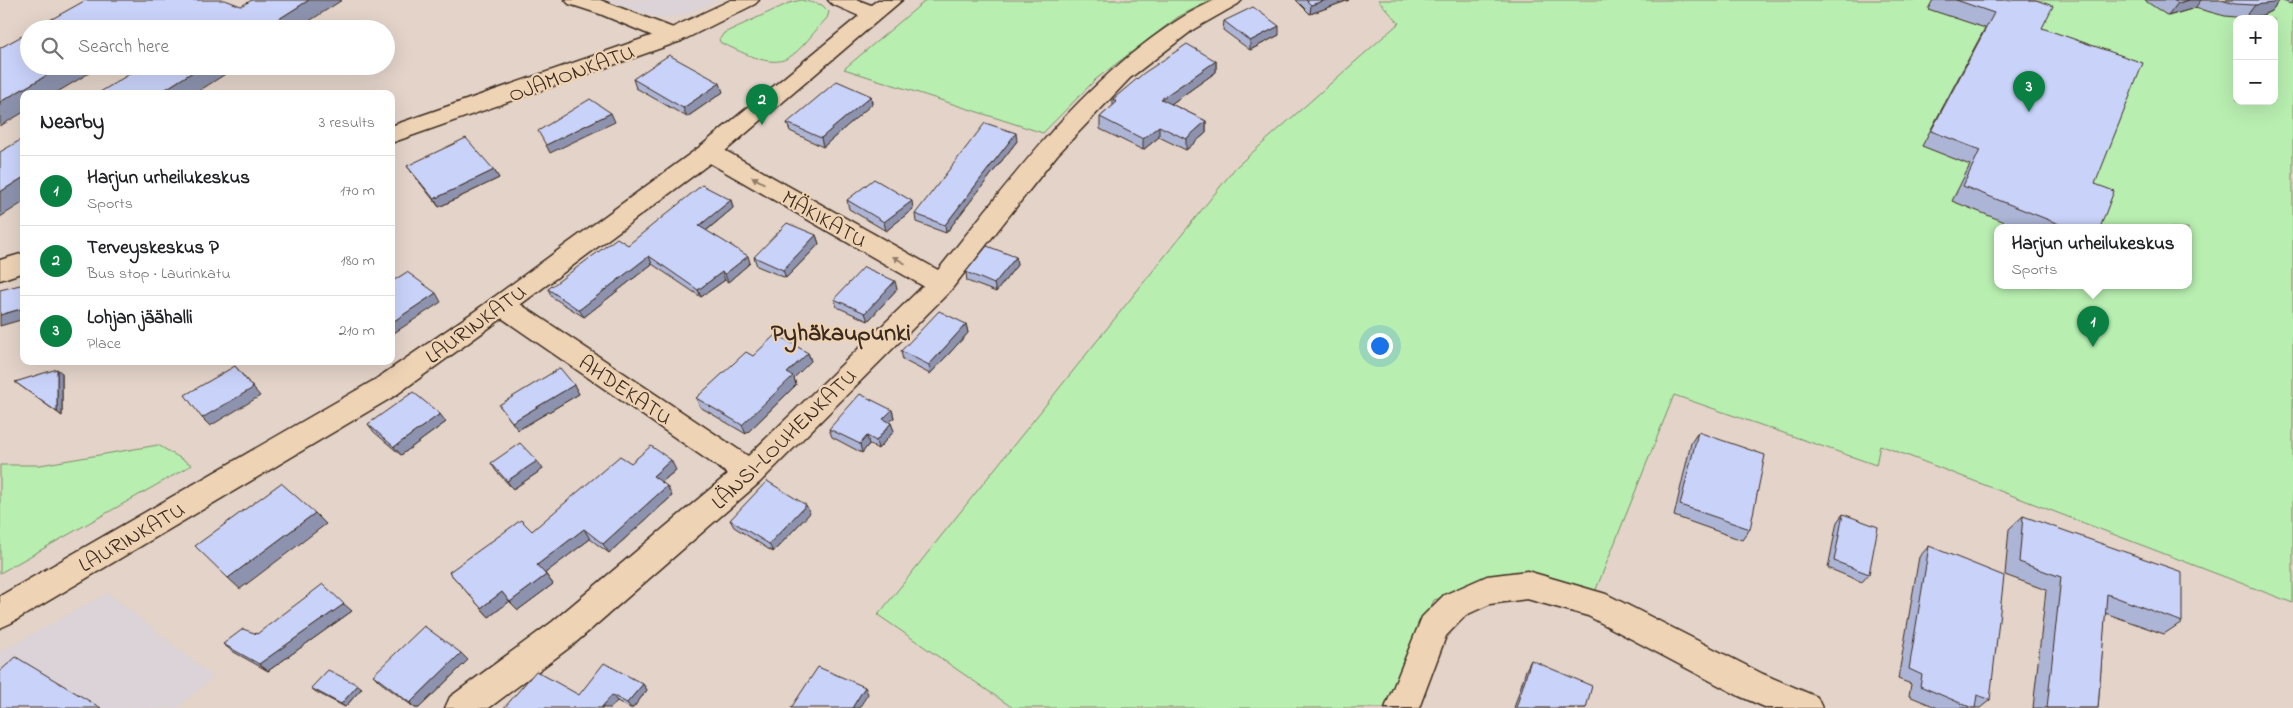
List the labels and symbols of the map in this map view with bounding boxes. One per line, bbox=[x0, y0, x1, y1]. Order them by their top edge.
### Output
street label: OJAMONKATU bbox=[504, 37, 640, 112]
pin: 3 bbox=[2013, 71, 2045, 112]
pin: 2 bbox=[746, 84, 778, 125]
one-way arrow bbox=[751, 175, 765, 184]
street label: MÄKIKATU bbox=[775, 183, 872, 258]
one-way arrow bbox=[892, 256, 906, 265]
street label: LAURINKATU bbox=[419, 278, 534, 373]
pin: 1 bbox=[2077, 306, 2109, 347]
district label: Pyhäkaupunki bbox=[771, 317, 911, 353]
your location bbox=[1367, 333, 1393, 359]
street label: AHDEKATU bbox=[571, 348, 678, 435]
street label: LÄNSI-LOUHENKATU bbox=[705, 362, 865, 518]
street label: LAURINKATU bbox=[73, 495, 192, 582]

